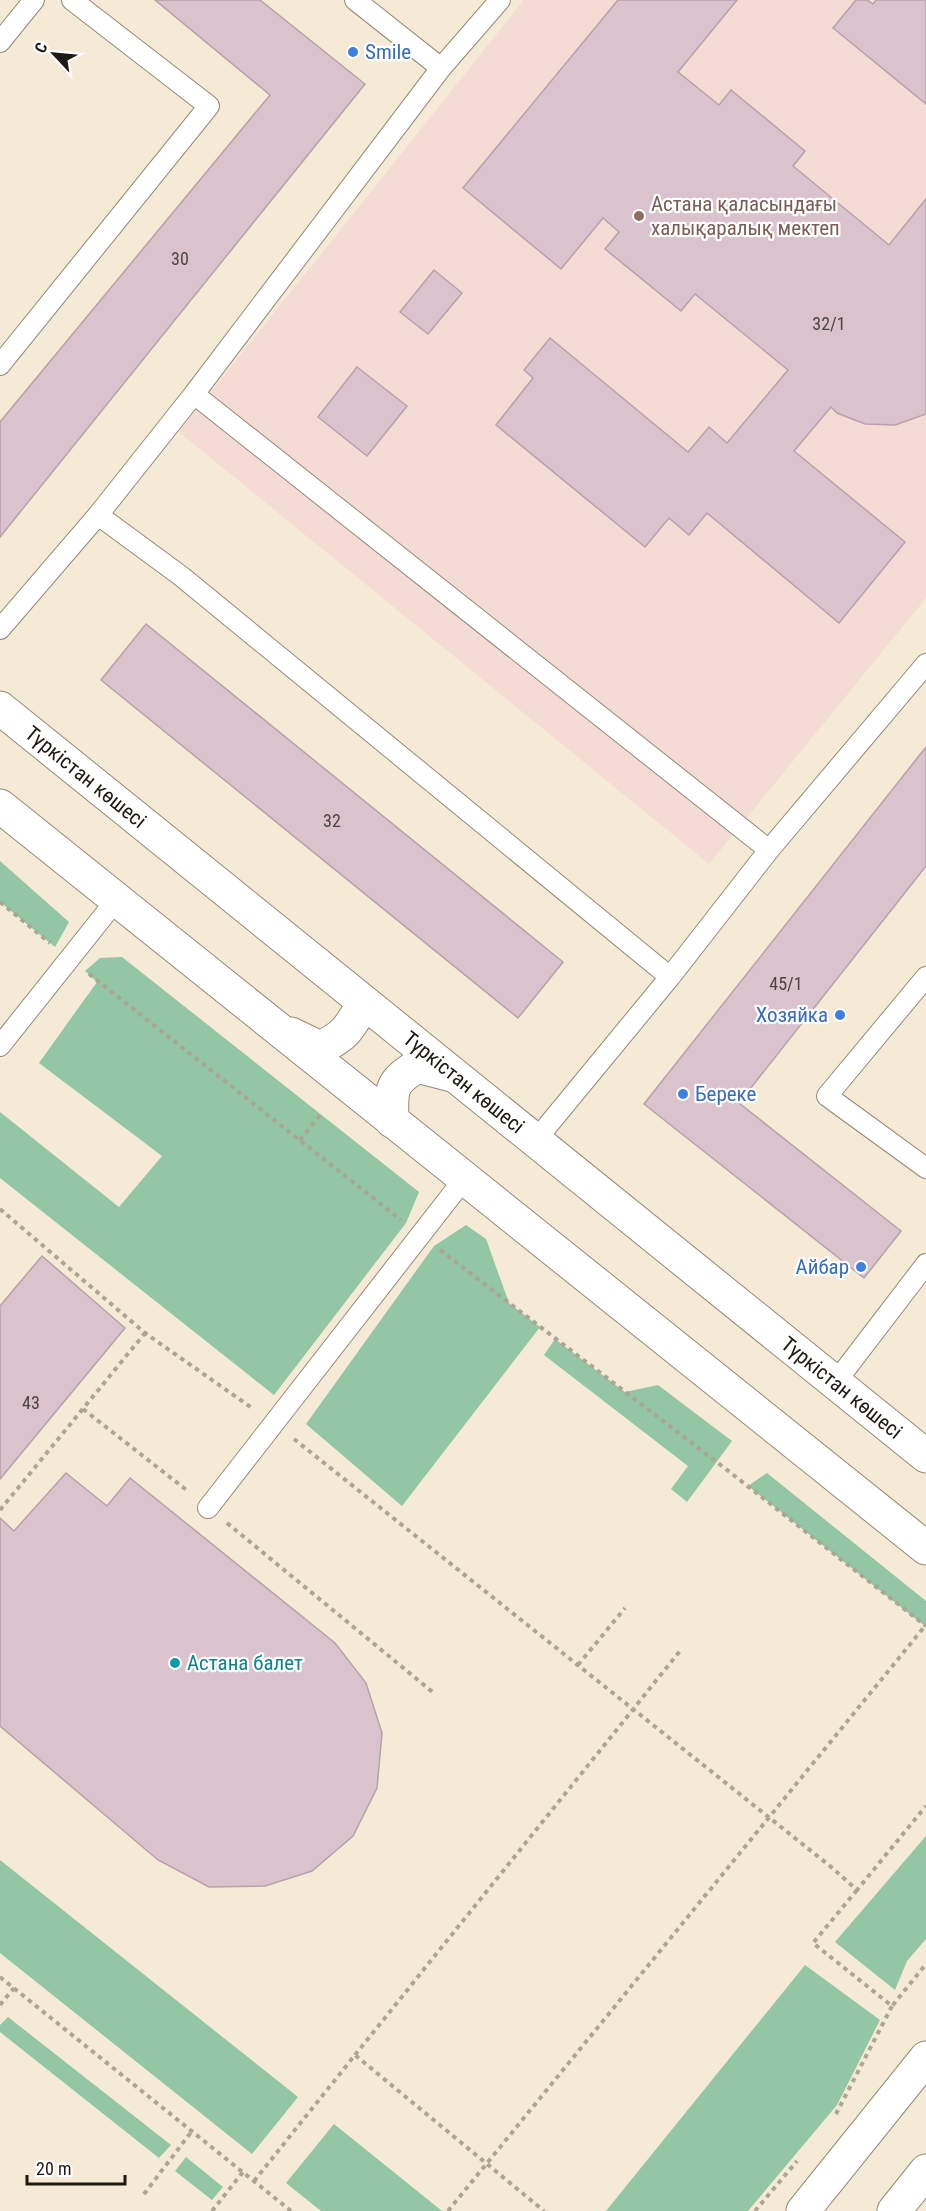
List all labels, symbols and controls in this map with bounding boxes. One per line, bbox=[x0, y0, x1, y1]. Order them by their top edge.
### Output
north arrow bbox=[24, 24, 84, 84]
text: С bbox=[30, 39, 52, 56]
place label: Smile bbox=[365, 40, 411, 64]
marker: Smile bbox=[346, 45, 360, 59]
place label: Астана қаласындағы халықаралық мектеп bbox=[651, 192, 840, 240]
marker: Астана қаласындағы халықаралық мектеп bbox=[632, 209, 646, 223]
house number: 30 bbox=[171, 248, 189, 269]
house number: 32/1 bbox=[812, 313, 846, 334]
street label: Түркістан көшесі bbox=[20, 721, 151, 833]
house number: 32 bbox=[323, 810, 341, 831]
house number: 45/1 bbox=[769, 973, 803, 994]
place label: Хозяйка bbox=[756, 1003, 828, 1027]
marker: Хозяйка bbox=[833, 1008, 847, 1022]
street label: Түркістан көшесі bbox=[398, 1027, 529, 1138]
place label: Береке bbox=[695, 1082, 757, 1106]
marker: Береке bbox=[676, 1087, 690, 1101]
place label: Айбар bbox=[796, 1255, 849, 1279]
marker: Айбар bbox=[854, 1260, 868, 1274]
street label: Түркістан көшесі bbox=[776, 1332, 907, 1444]
house number: 43 bbox=[22, 1392, 40, 1413]
place label: Астана балет bbox=[187, 1651, 303, 1675]
marker: Астана балет bbox=[168, 1656, 182, 1670]
scale bar bbox=[27, 2148, 124, 2186]
text: 20 m bbox=[36, 2158, 71, 2179]

